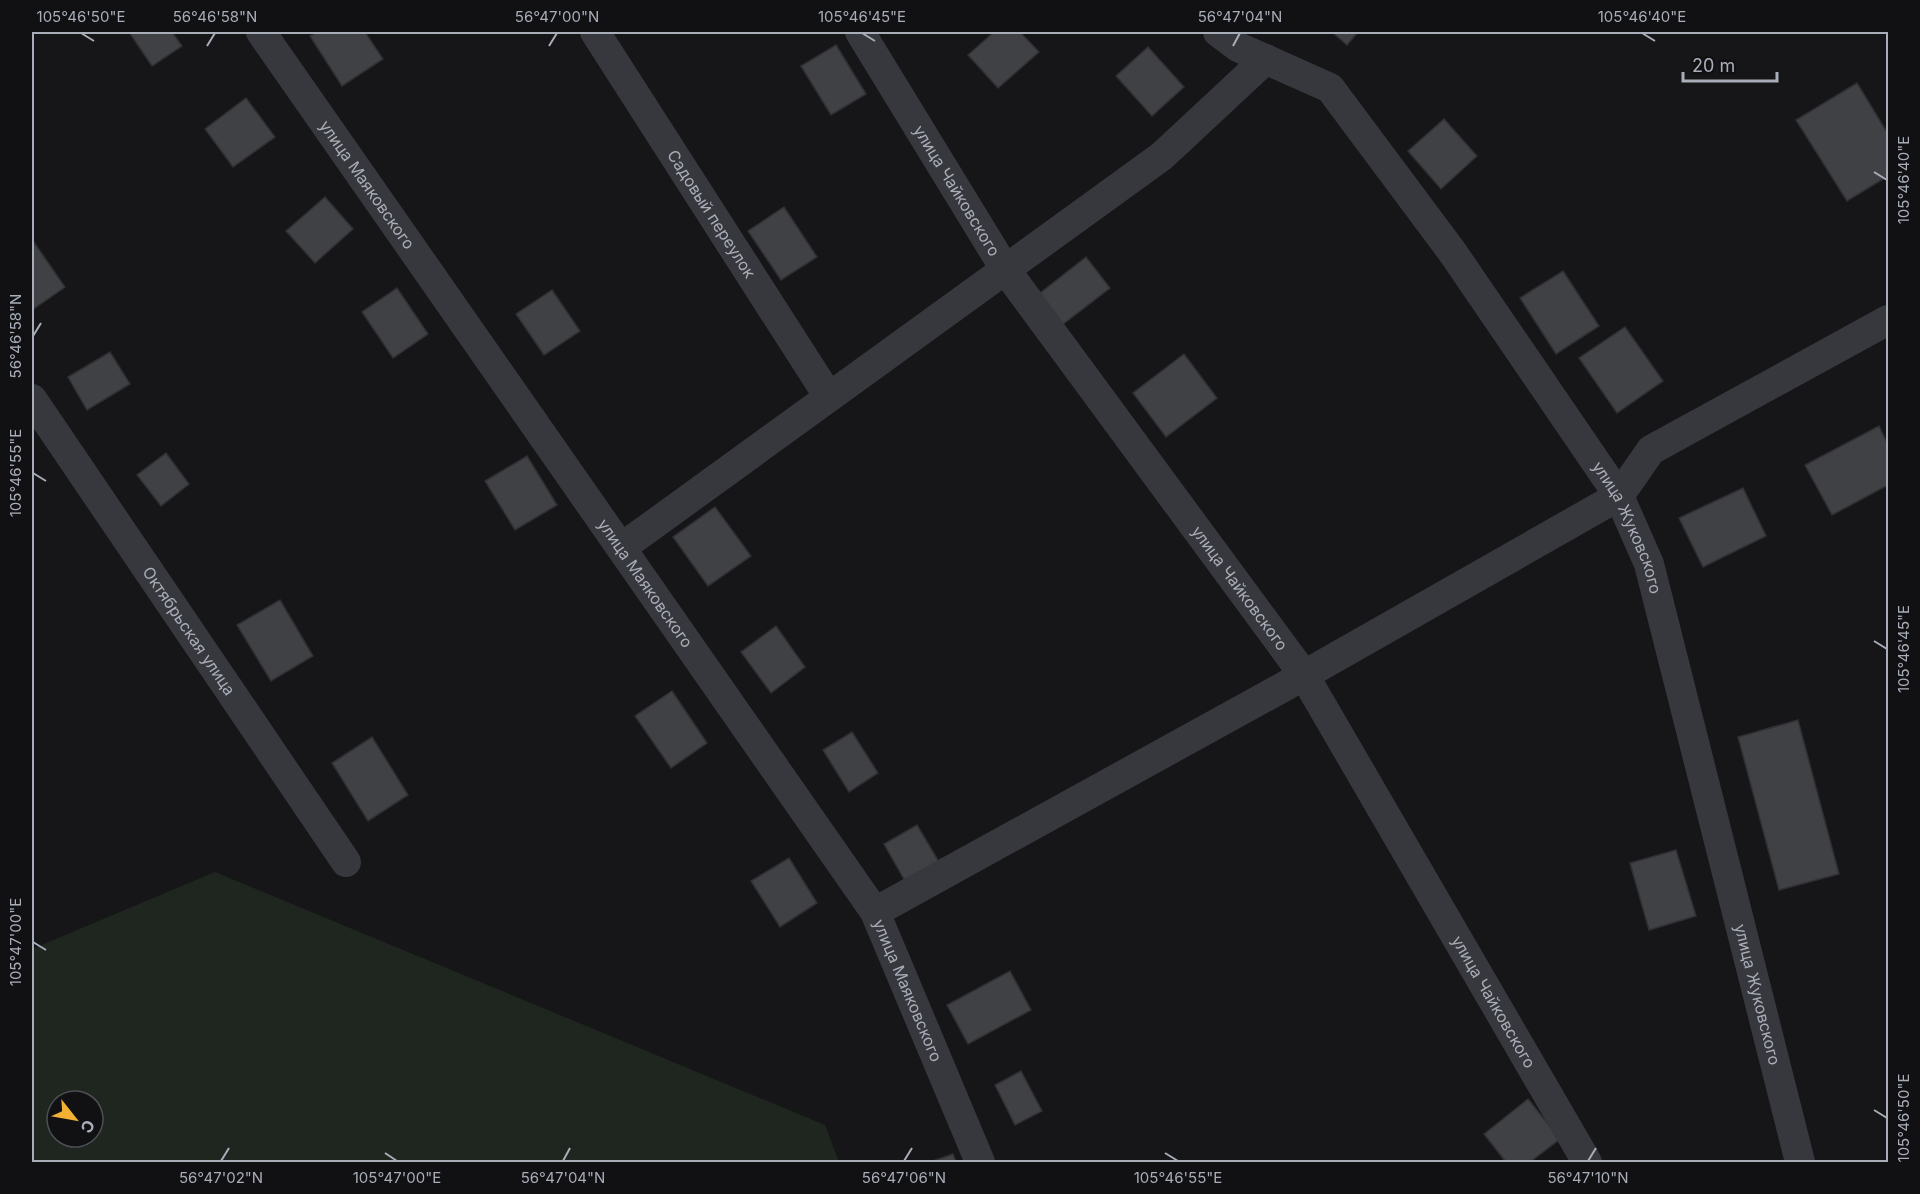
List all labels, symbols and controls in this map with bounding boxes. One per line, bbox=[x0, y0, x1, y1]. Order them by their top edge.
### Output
text: 105°46'50"E bbox=[37, 7, 125, 26]
text: 56°46'58"N bbox=[173, 7, 257, 26]
text: 56°47'00"N bbox=[515, 7, 599, 26]
text: 105°46'45"E bbox=[818, 7, 906, 26]
text: 56°47'04"N bbox=[1198, 7, 1282, 26]
text: 105°46'40"E bbox=[1598, 7, 1686, 26]
scale bar bbox=[1683, 45, 1778, 83]
text: 20 m bbox=[1692, 55, 1735, 76]
street label: улица Маяковского bbox=[316, 116, 419, 253]
street label: улица Чайковского bbox=[909, 121, 1005, 260]
text: 105°46'40"E bbox=[1894, 136, 1913, 224]
street label: Садовый переулок bbox=[663, 146, 760, 282]
text: 56°46'58"N bbox=[6, 294, 25, 378]
text: 105°46'55"E bbox=[6, 429, 25, 517]
street label: улица Жуковского bbox=[1588, 457, 1666, 596]
street label: улица Маяковского bbox=[594, 515, 697, 651]
street label: улица Чайковского bbox=[1187, 522, 1292, 654]
street label: Октябрьская улица bbox=[138, 563, 240, 699]
text: 105°46'45"E bbox=[1894, 605, 1913, 693]
text: 105°47'00"E bbox=[6, 898, 25, 986]
street label: улица Маяковского bbox=[869, 916, 947, 1065]
street label: улица Жуковского bbox=[1730, 922, 1785, 1067]
street label: улица Чайковского bbox=[1448, 932, 1540, 1072]
text: 105°46'50"E bbox=[1894, 1074, 1913, 1162]
north arrow bbox=[45, 1089, 105, 1149]
text: С bbox=[76, 1116, 99, 1137]
text: 56°47'02"N bbox=[179, 1168, 263, 1187]
text: 105°47'00"E bbox=[353, 1168, 441, 1187]
text: 56°47'04"N bbox=[521, 1168, 605, 1187]
text: 56°47'06"N bbox=[862, 1168, 946, 1187]
text: 105°46'55"E bbox=[1134, 1168, 1222, 1187]
text: 56°47'10"N bbox=[1547, 1168, 1629, 1187]

